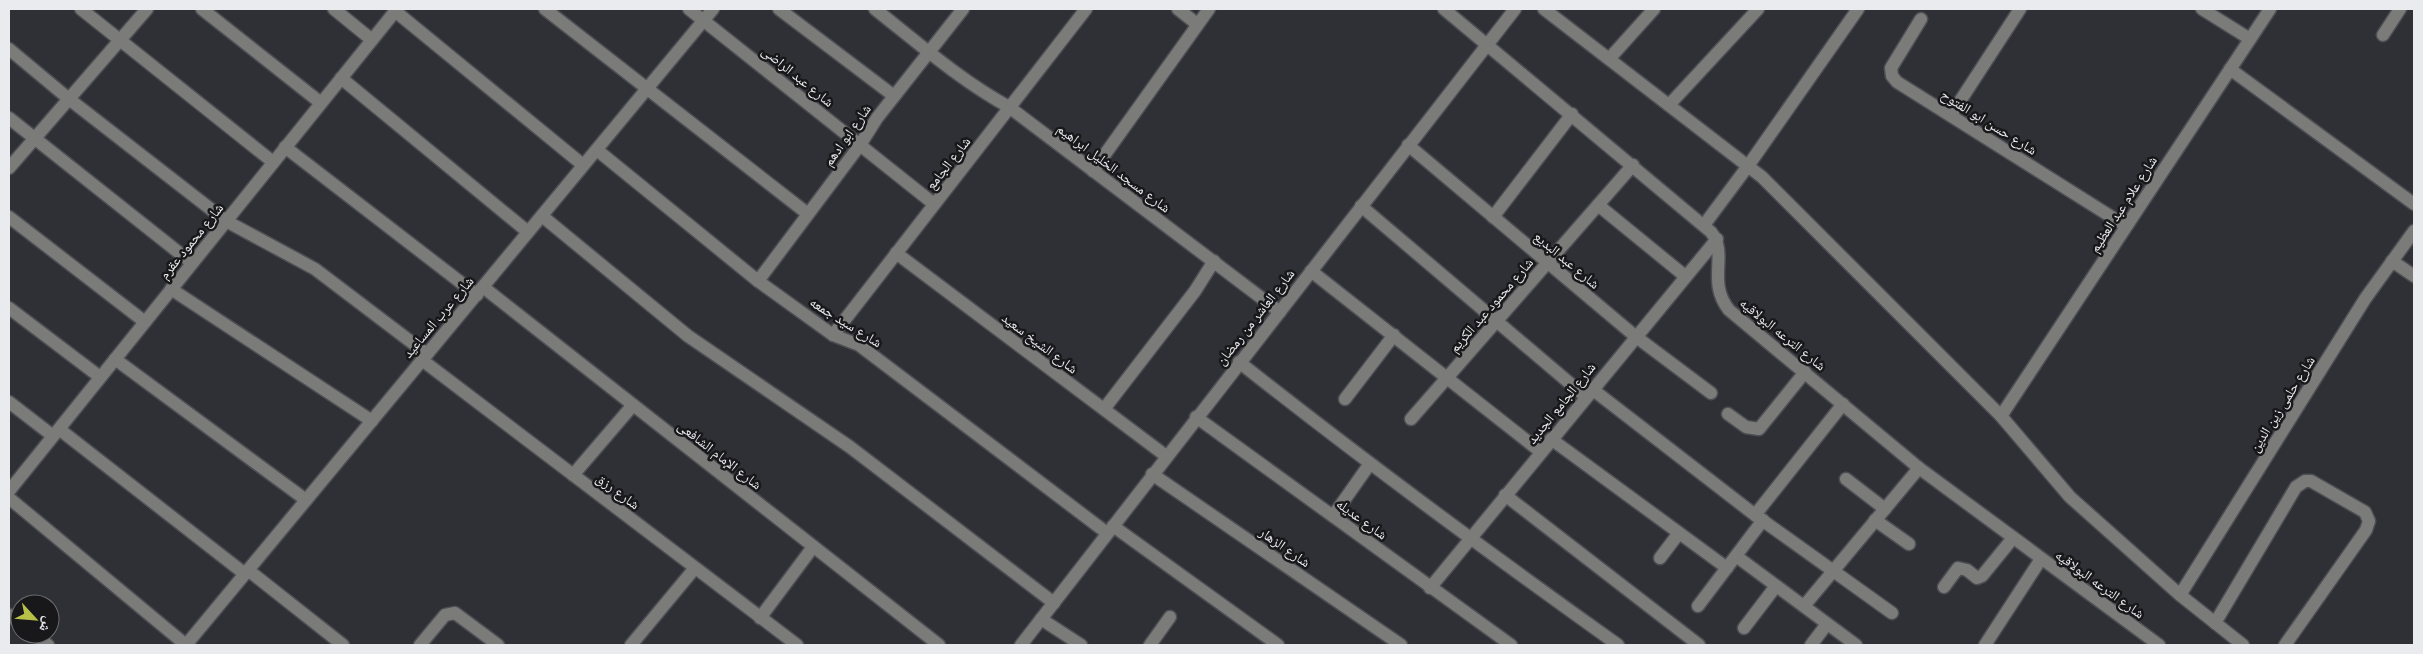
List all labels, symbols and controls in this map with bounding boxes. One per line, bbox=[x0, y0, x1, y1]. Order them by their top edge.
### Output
street label: شارع عبد الراضى bbox=[758, 41, 838, 111]
street label: شارع حسن ابو الفتوح bbox=[1937, 85, 2040, 160]
street label: شارع ابو ادهم bbox=[819, 101, 876, 170]
street label: شارع مسجد الخليل ابراهيم bbox=[1053, 119, 1174, 217]
street label: شارع الجامع bbox=[922, 133, 975, 194]
street label: شارع علام عبد العظيم bbox=[2085, 152, 2162, 256]
street label: شارع محمود عقرم bbox=[155, 199, 228, 283]
street label: شارع عبد البديع bbox=[1530, 227, 1604, 293]
street label: شارع محمود عبد الكريم bbox=[1445, 254, 1538, 357]
street label: شارع العاشر من رمضان bbox=[1212, 265, 1299, 369]
street label: شارع عرب المساعيد bbox=[399, 272, 478, 362]
street label: شارع سيد جمعه bbox=[806, 293, 885, 352]
street label: شارع الترعه البولاقيه bbox=[1736, 294, 1830, 375]
street label: شارع الشيخ سعيد bbox=[998, 309, 1082, 378]
street label: شارع حلمى زين الدين bbox=[2245, 353, 2320, 456]
street label: شارع الجامع الجديد bbox=[1523, 358, 1600, 448]
street label: شارع الإمام الشافعى bbox=[674, 417, 766, 494]
street label: شارع رزق bbox=[592, 469, 643, 514]
street label: شارع عديله bbox=[1332, 494, 1391, 544]
street label: شارع الزهار bbox=[1255, 522, 1314, 572]
street label: شارع الترعه البولاقيه bbox=[2051, 546, 2148, 623]
north arrow bbox=[10, 594, 60, 644]
text: ش bbox=[35, 614, 58, 635]

